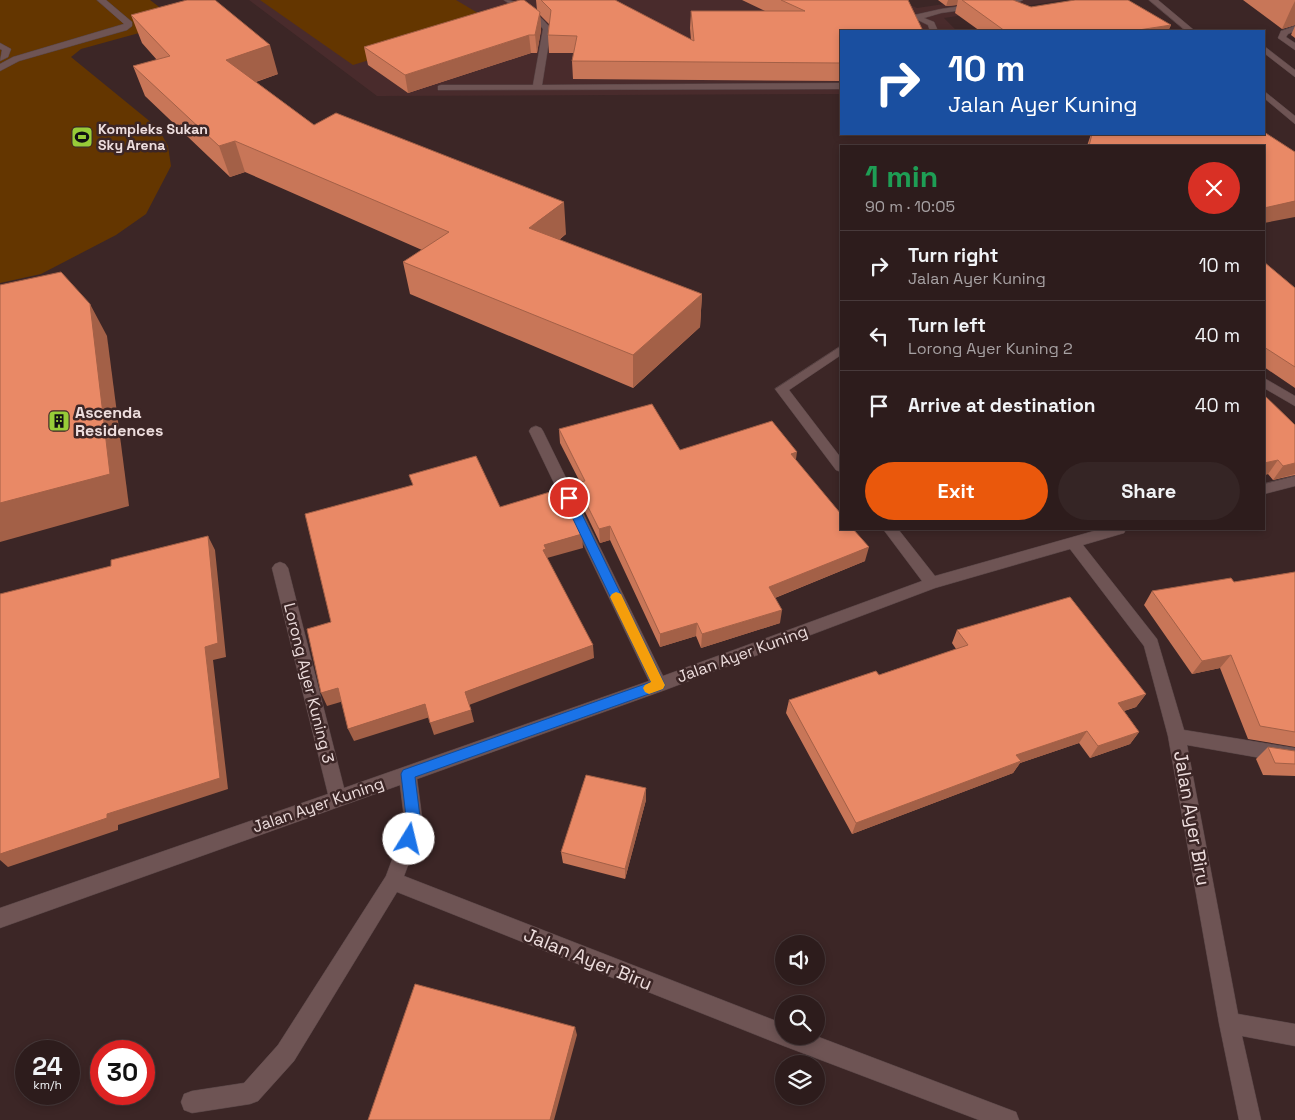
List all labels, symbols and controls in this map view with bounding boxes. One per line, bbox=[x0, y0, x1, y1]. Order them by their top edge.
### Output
text: 10 m bbox=[948, 47, 1025, 91]
icon: right bbox=[865, 50, 930, 115]
text: Jalan Ayer Kuning bbox=[948, 90, 1138, 118]
place label: Kompleks Sukan Sky Arena bbox=[98, 120, 208, 154]
sports icon: Kompleks Sukan Sky Arena bbox=[70, 125, 94, 149]
text: 1 min bbox=[865, 157, 938, 196]
button: close bbox=[1188, 162, 1240, 214]
text: 90 m · 10:05 bbox=[865, 196, 955, 217]
text: Turn right bbox=[908, 243, 998, 268]
icon: right bbox=[865, 252, 893, 280]
text: 10 m bbox=[1199, 253, 1240, 278]
text: Jalan Ayer Kuning bbox=[908, 268, 1046, 289]
text: Turn left bbox=[908, 313, 986, 338]
icon: left bbox=[865, 322, 893, 350]
text: 40 m bbox=[1195, 323, 1240, 348]
text: Lorong Ayer Kuning 2 bbox=[908, 338, 1073, 359]
icon: arrive bbox=[865, 392, 893, 420]
text: Arrive at destination bbox=[908, 393, 1096, 418]
text: 40 m bbox=[1195, 393, 1240, 418]
place label: Ascenda Residences bbox=[75, 402, 163, 441]
building icon: Ascenda Residences bbox=[47, 409, 71, 433]
button: Exit bbox=[865, 462, 1048, 520]
button: Share bbox=[1058, 462, 1240, 520]
pin bbox=[548, 477, 590, 519]
icon: arrive bbox=[555, 484, 583, 512]
street label: Lorong Ayer Kuning 3 bbox=[279, 601, 339, 765]
street label: Jalan Ayer Kuning bbox=[674, 621, 810, 687]
street label: Jalan Ayer Biru bbox=[1168, 749, 1216, 887]
street label: Jalan Ayer Kuning bbox=[249, 773, 387, 837]
position arrow bbox=[382, 812, 434, 864]
street label: Jalan Ayer Biru bbox=[520, 922, 656, 996]
map controls bbox=[775, 935, 825, 1105]
button: sound bbox=[775, 935, 825, 985]
button: search bbox=[775, 995, 825, 1045]
speed limit sign: 30 bbox=[90, 1040, 155, 1105]
text: 24 bbox=[32, 1050, 63, 1082]
button: layers bbox=[775, 1055, 825, 1105]
text: km/h bbox=[33, 1077, 62, 1093]

